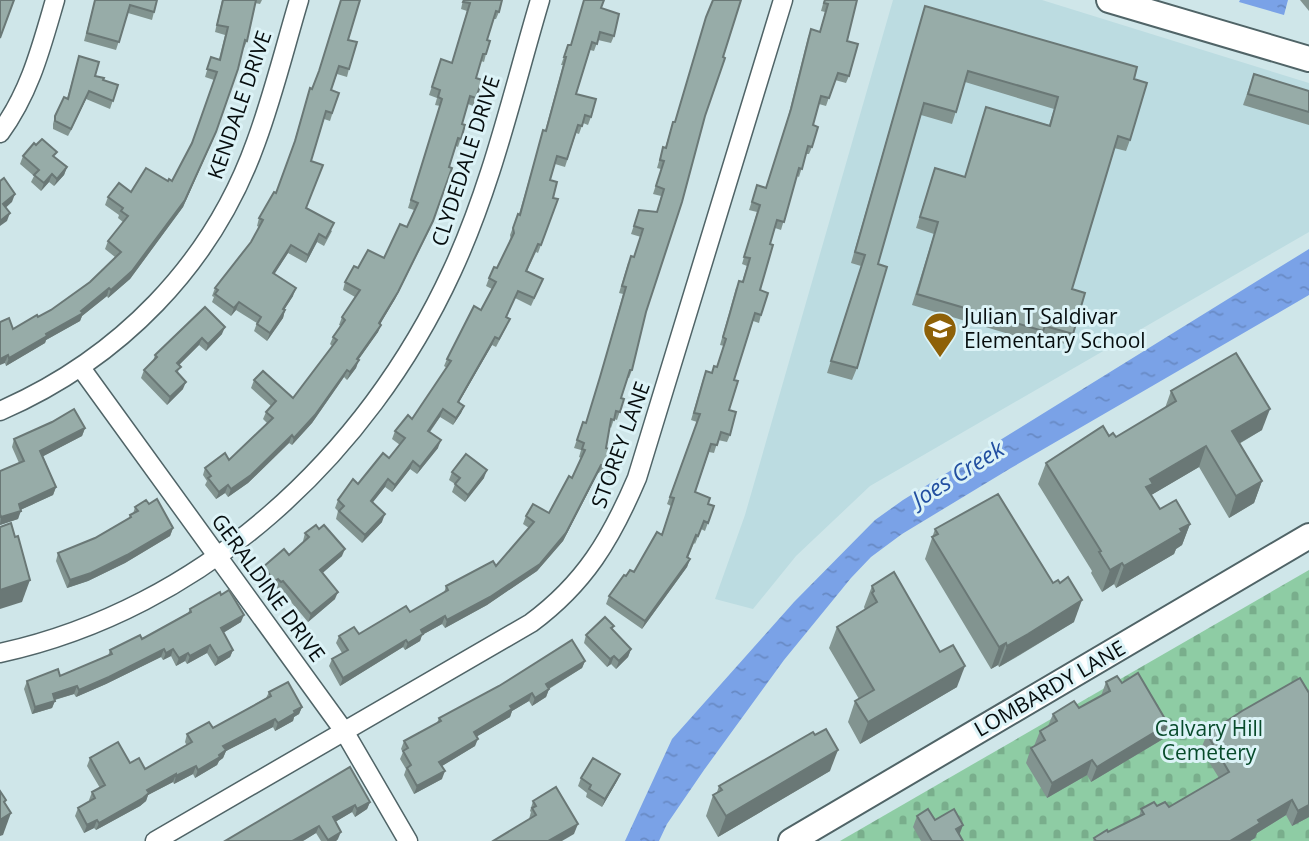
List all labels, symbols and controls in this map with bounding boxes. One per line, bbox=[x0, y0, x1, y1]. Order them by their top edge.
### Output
street label: KENDALE DRIVE bbox=[201, 27, 278, 183]
street label: CLYDEDALE DRIVE bbox=[424, 72, 506, 250]
place label: Julian T Saldivar Elementary School bbox=[962, 302, 1146, 354]
school or university icon: Julian T Saldivar Elementary School bbox=[921, 310, 959, 359]
street label: STOREY LANE bbox=[584, 377, 656, 512]
water label: Joes Creek bbox=[902, 432, 1010, 516]
street label: GERALDINE DRIVE bbox=[206, 508, 332, 667]
street label: LOMBARDY LANE bbox=[969, 633, 1130, 743]
park label: Calvary Hill Cemetery bbox=[1155, 714, 1263, 766]

